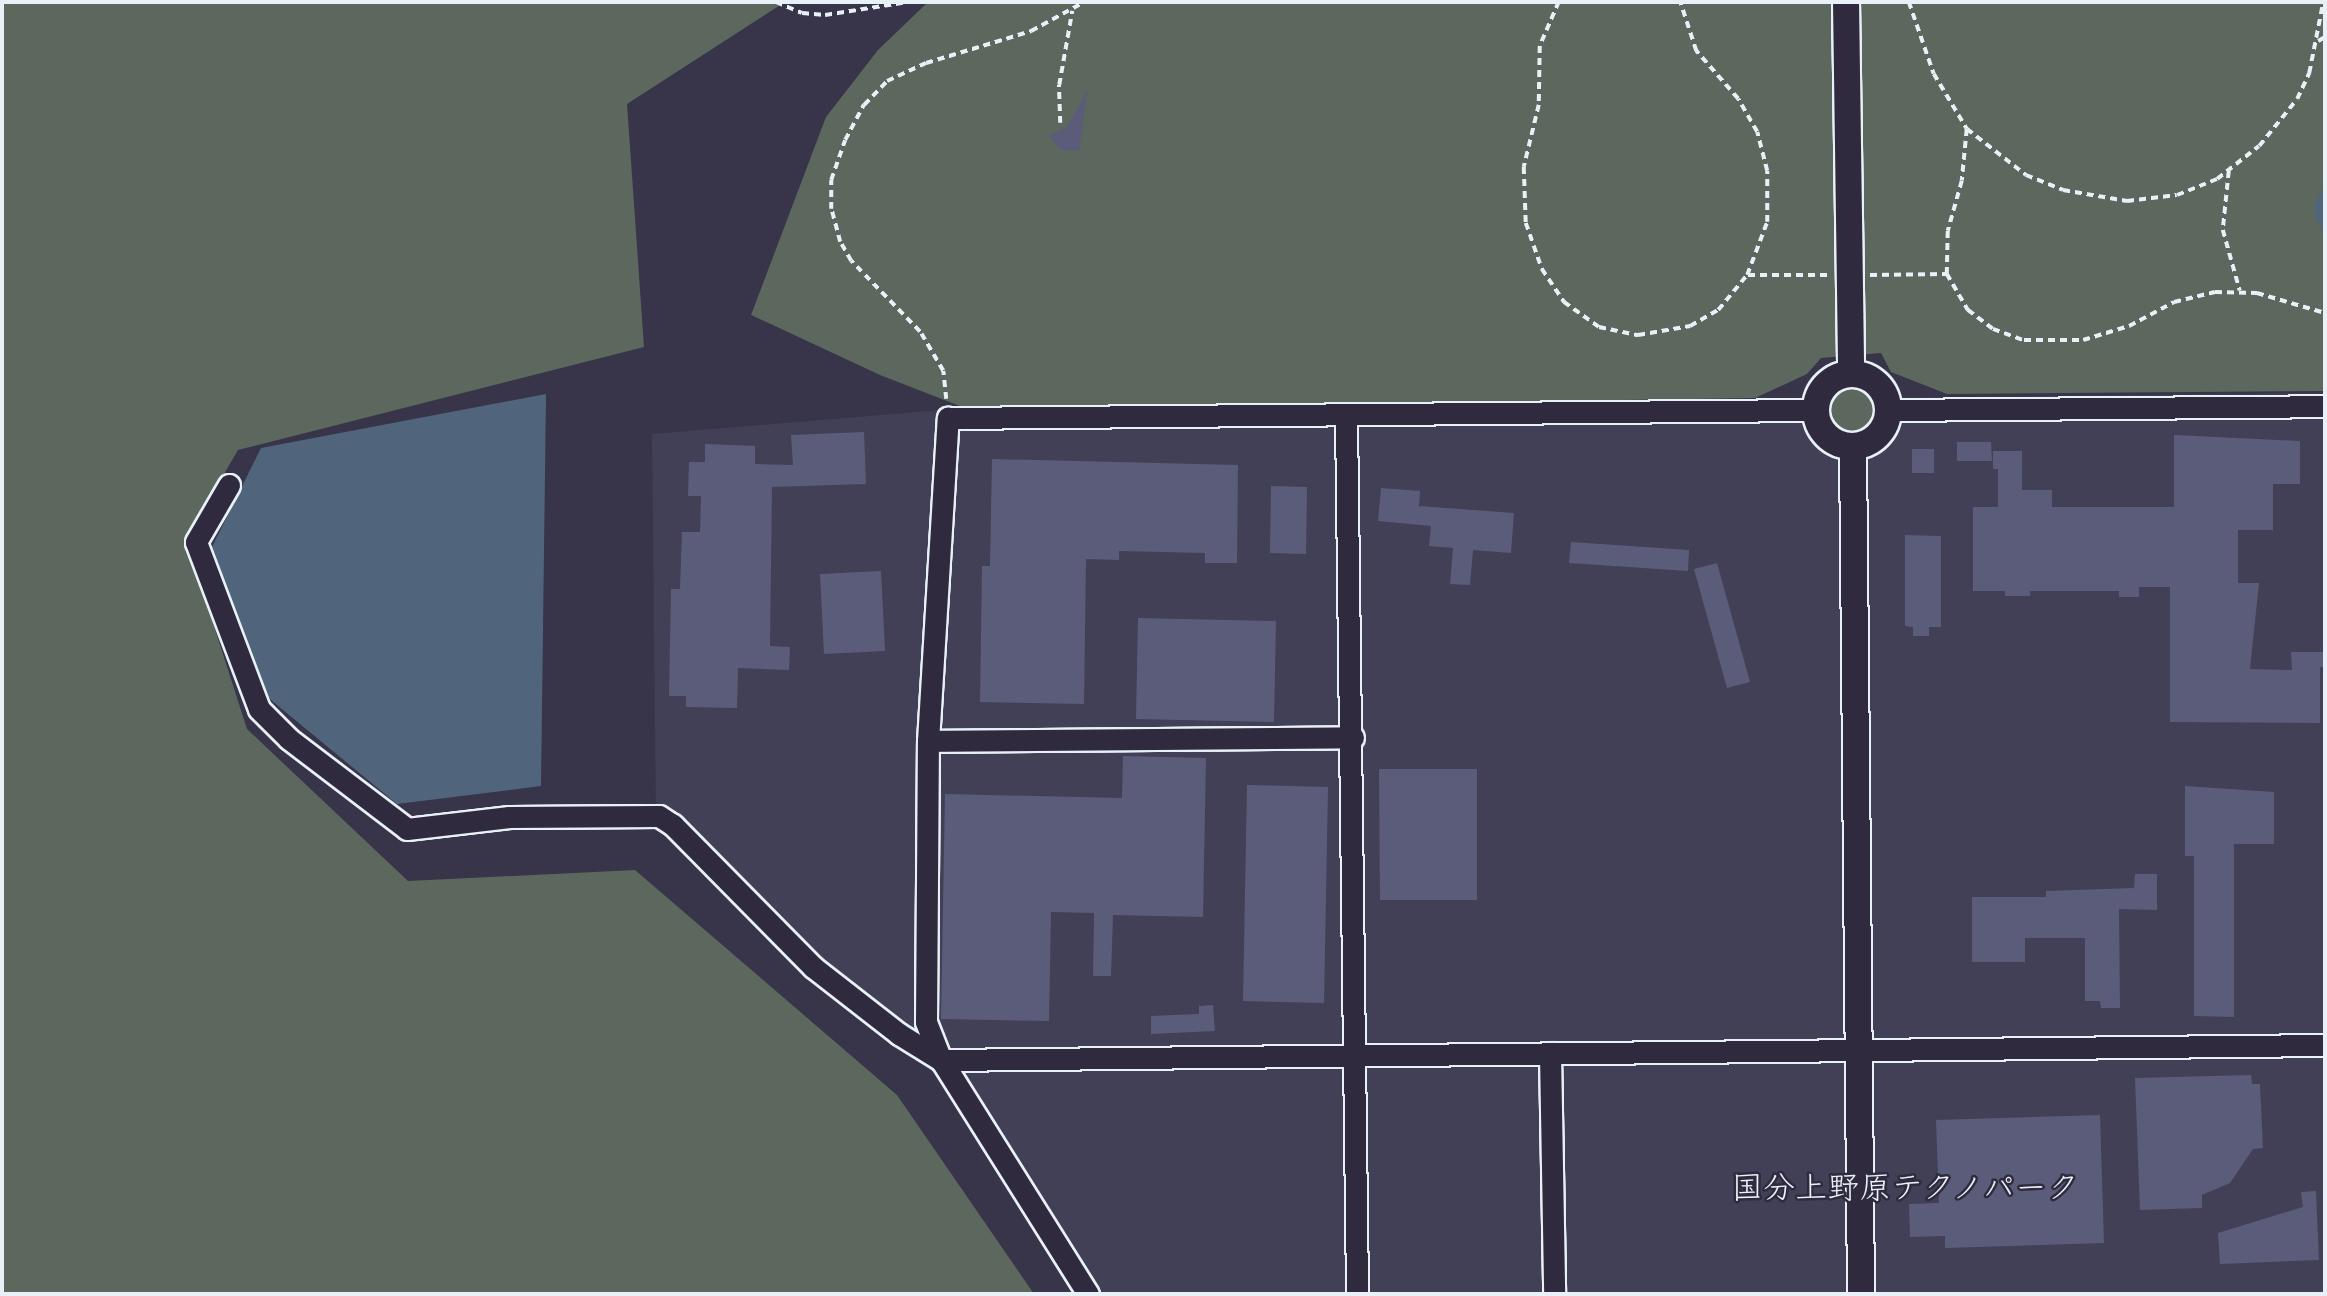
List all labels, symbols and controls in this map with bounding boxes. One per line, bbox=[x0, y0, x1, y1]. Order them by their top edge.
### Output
district label: 国分上野原テクノパーク bbox=[1729, 1169, 2081, 1207]

